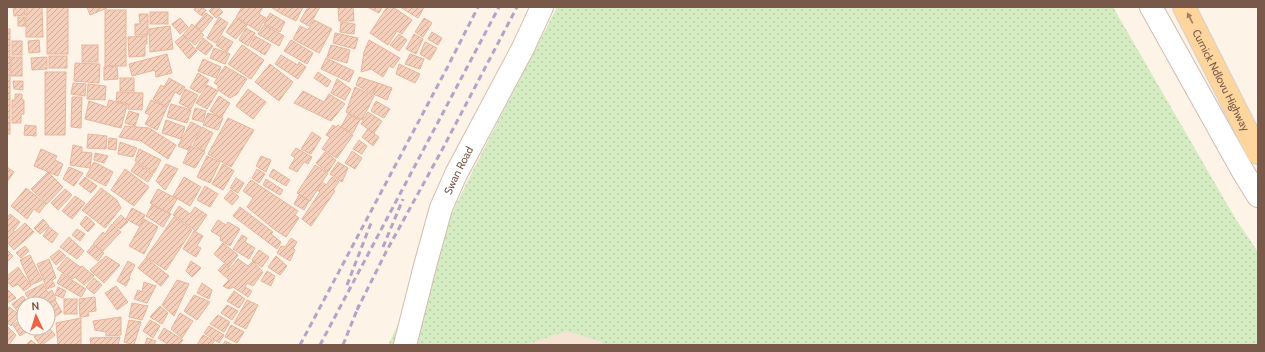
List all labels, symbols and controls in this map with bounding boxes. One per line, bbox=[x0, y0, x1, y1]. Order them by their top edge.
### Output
one-way arrow bbox=[1187, 13, 1193, 24]
street label: Curnick Ndlovu Highway bbox=[1189, 27, 1253, 134]
street label: Swan Road bbox=[441, 144, 476, 197]
north arrow bbox=[16, 296, 56, 336]
text: N bbox=[31, 299, 40, 313]

